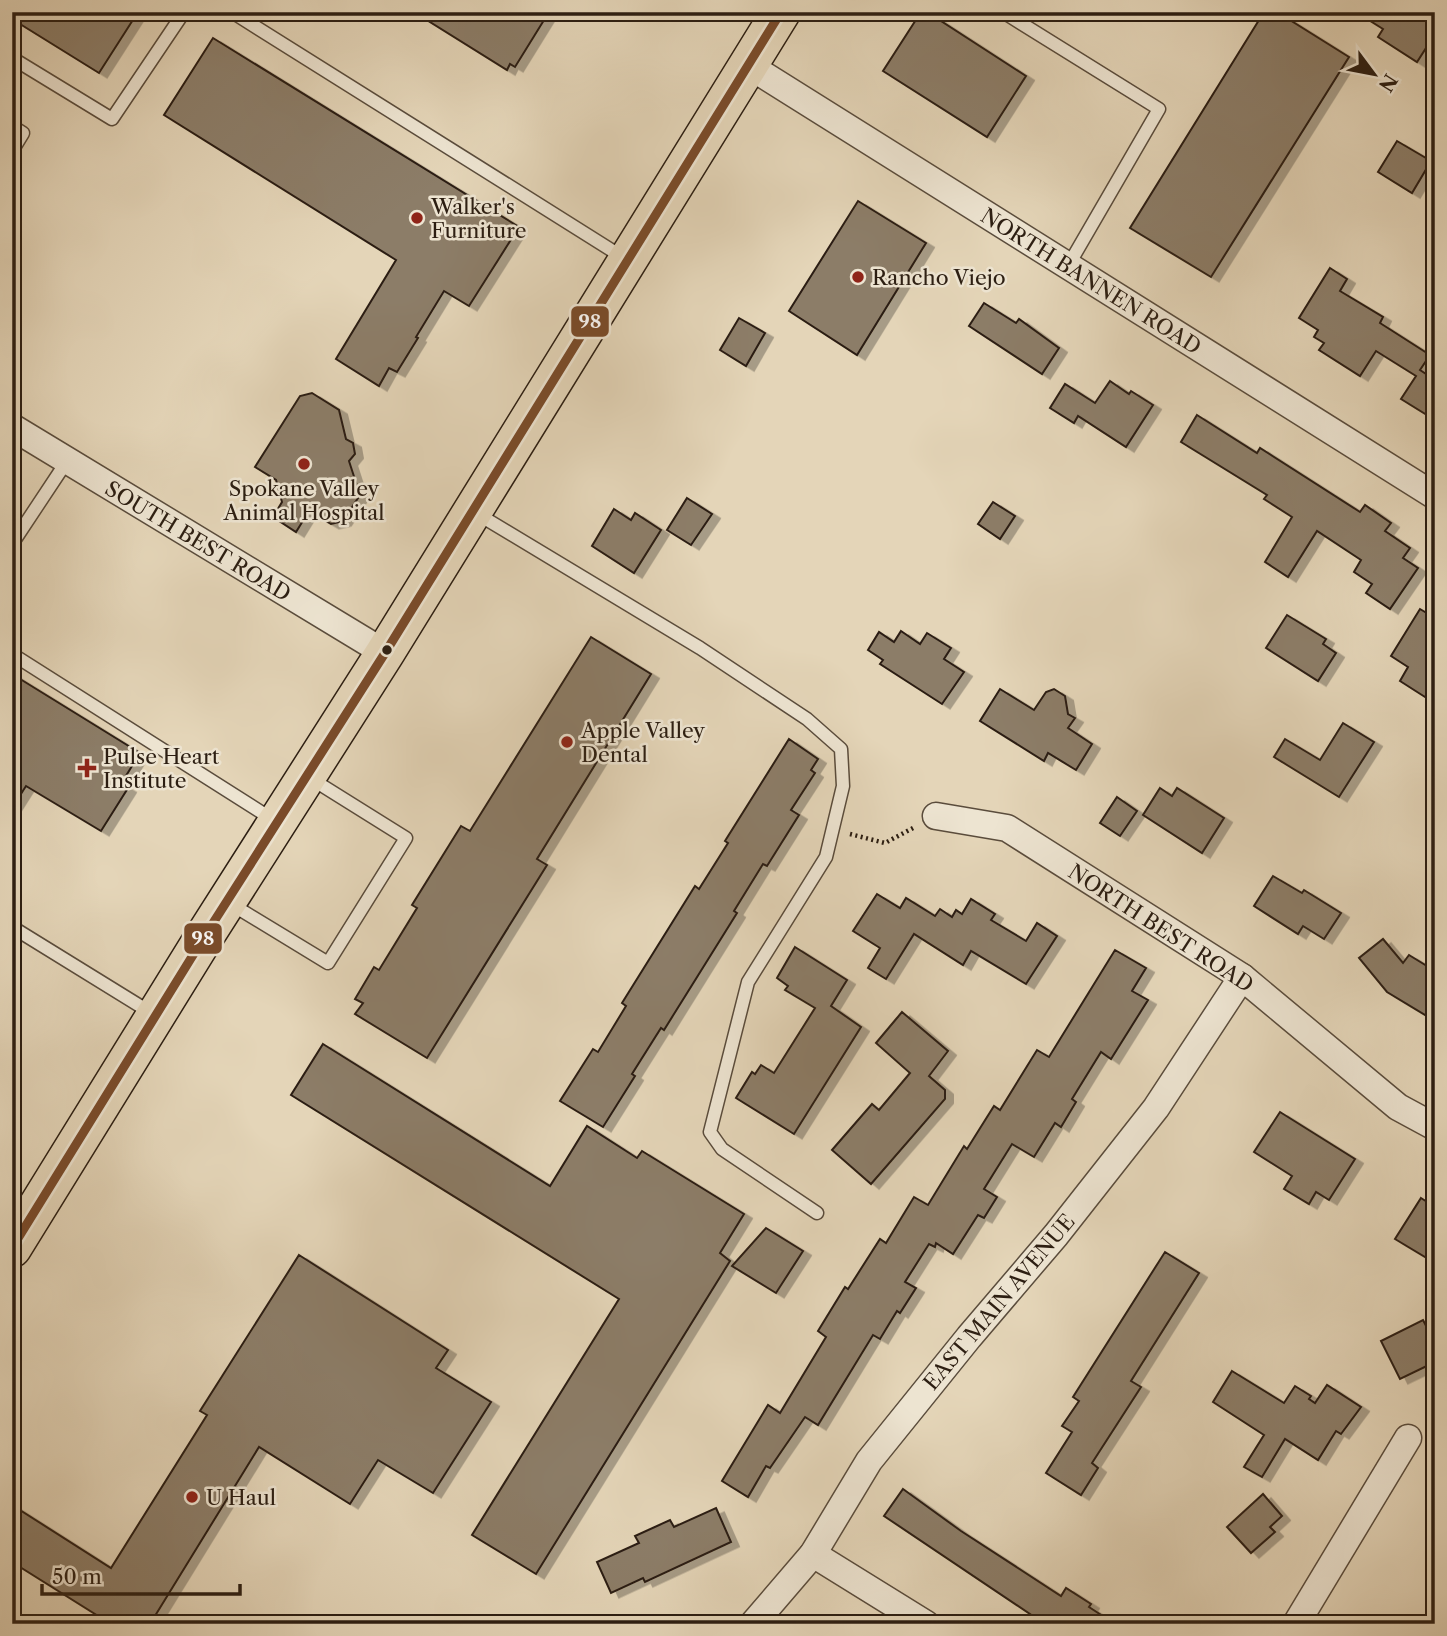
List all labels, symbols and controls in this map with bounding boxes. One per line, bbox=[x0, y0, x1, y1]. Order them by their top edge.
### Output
north arrow bbox=[1338, 38, 1408, 108]
text: N bbox=[1374, 70, 1402, 96]
place label: Walker's Furniture bbox=[430, 194, 527, 243]
street label: NORTH BANNEN ROAD bbox=[976, 203, 1206, 359]
marker: Walker's Furniture bbox=[409, 210, 425, 226]
place label: Rancho Viejo bbox=[872, 265, 1006, 290]
marker: Rancho Viejo bbox=[850, 269, 866, 285]
line badge: 98 bbox=[570, 305, 610, 338]
text: 98 bbox=[578, 310, 602, 333]
marker: Spokane Valley Animal Hospital bbox=[296, 456, 312, 472]
street label: SOUTH BEST ROAD bbox=[101, 476, 295, 606]
place label: Spokane Valley Animal Hospital bbox=[222, 476, 385, 525]
unlabelled marker bbox=[380, 643, 394, 657]
place label: Apple Valley Dental bbox=[580, 718, 705, 767]
marker: Apple Valley Dental bbox=[559, 734, 575, 750]
place label: Pulse Heart Institute bbox=[103, 744, 220, 793]
marker: Pulse Heart Institute bbox=[77, 758, 97, 778]
street label: NORTH BEST ROAD bbox=[1064, 859, 1258, 997]
line badge: 98 bbox=[183, 922, 223, 955]
text: 98 bbox=[191, 927, 215, 950]
street label: EAST MAIN AVENUE bbox=[918, 1209, 1080, 1395]
place label: U Haul bbox=[206, 1485, 276, 1510]
marker: U Haul bbox=[184, 1489, 200, 1505]
scale bar bbox=[42, 1552, 240, 1596]
text: 50 m bbox=[52, 1564, 102, 1589]

